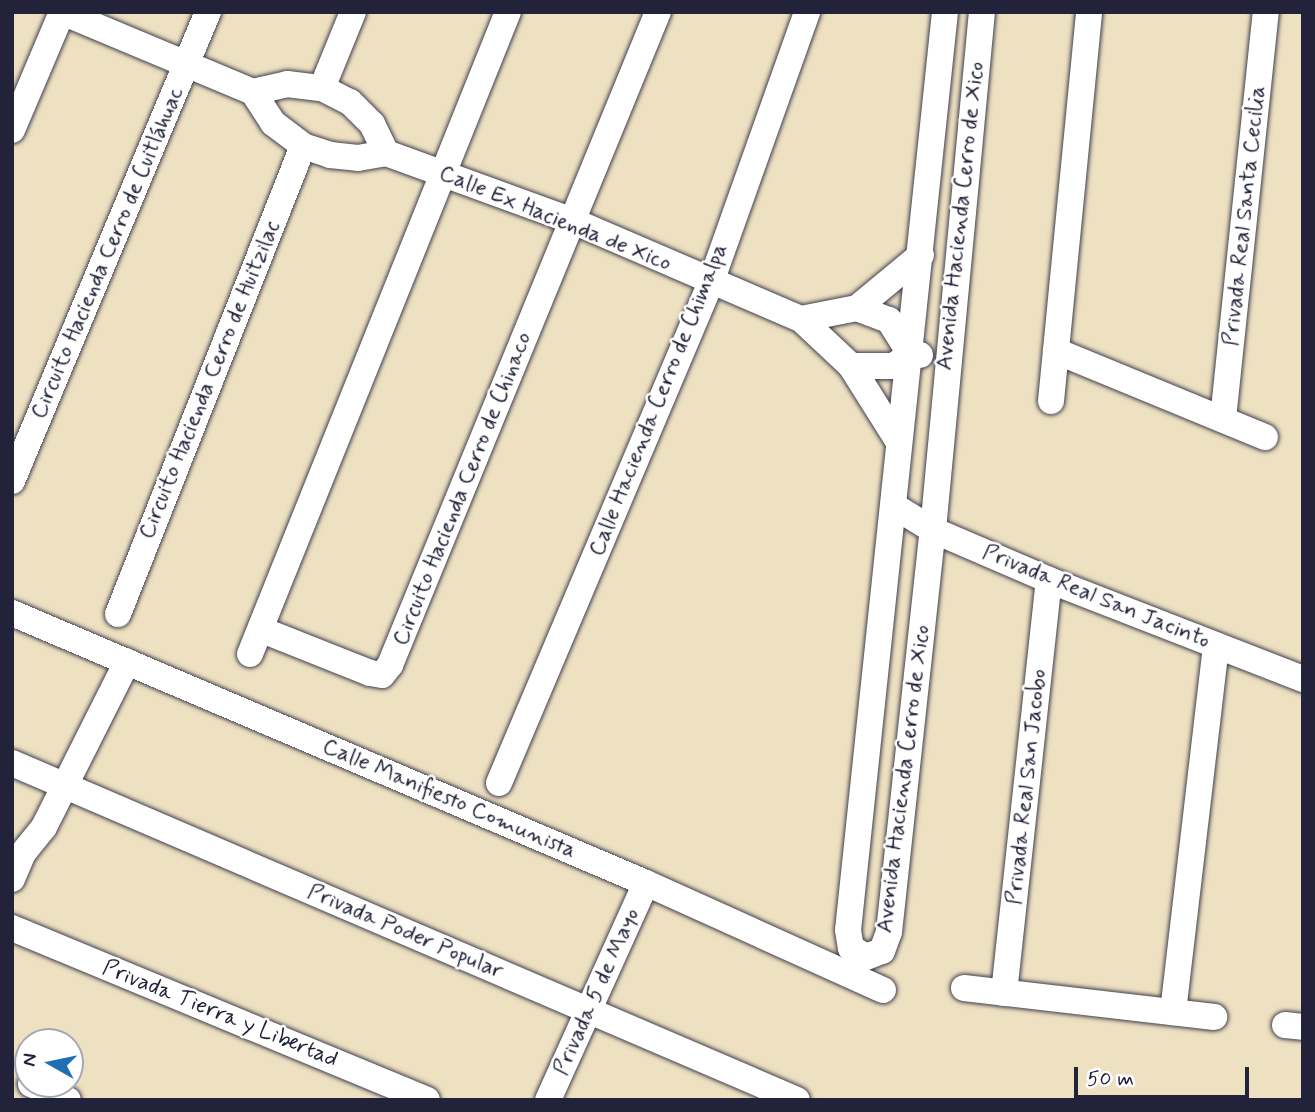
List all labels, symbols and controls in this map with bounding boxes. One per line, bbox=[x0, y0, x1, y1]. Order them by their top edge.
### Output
street label: Avenida Hacienda Cerro de Xico bbox=[931, 59, 991, 373]
street label: Circuito Hacienda Cerro de Cuitláhuac bbox=[23, 77, 193, 429]
street label: Privada Real Santa Cecilia bbox=[1218, 84, 1272, 348]
street label: Calle Ex Hacienda de Xico bbox=[431, 158, 679, 280]
street label: Circuito Hacienda Cerro de Huitzilac bbox=[130, 209, 290, 551]
street label: Calle Hacienda Cerro de Chimalpa bbox=[582, 236, 736, 564]
street label: Circuito Hacienda Cerro de Chinaco bbox=[384, 321, 542, 657]
street label: Privada Real San Jacinto bbox=[974, 537, 1218, 657]
street label: Avenida Hacienda Cerro de Xico bbox=[871, 622, 937, 936]
street label: Privada Real San Jacobo bbox=[1001, 668, 1053, 906]
street label: Calle Manifiesto Comunista bbox=[321, 734, 577, 864]
street label: Privada Poder Popular bbox=[305, 879, 505, 985]
street label: Privada 5 de Mayo bbox=[548, 904, 646, 1080]
street label: Privada Tierra y Libertad bbox=[101, 955, 339, 1073]
north arrow bbox=[14, 1028, 84, 1098]
text: N bbox=[16, 1052, 43, 1068]
scale bar bbox=[1077, 1052, 1252, 1096]
text: 50 m bbox=[1087, 1065, 1134, 1093]

